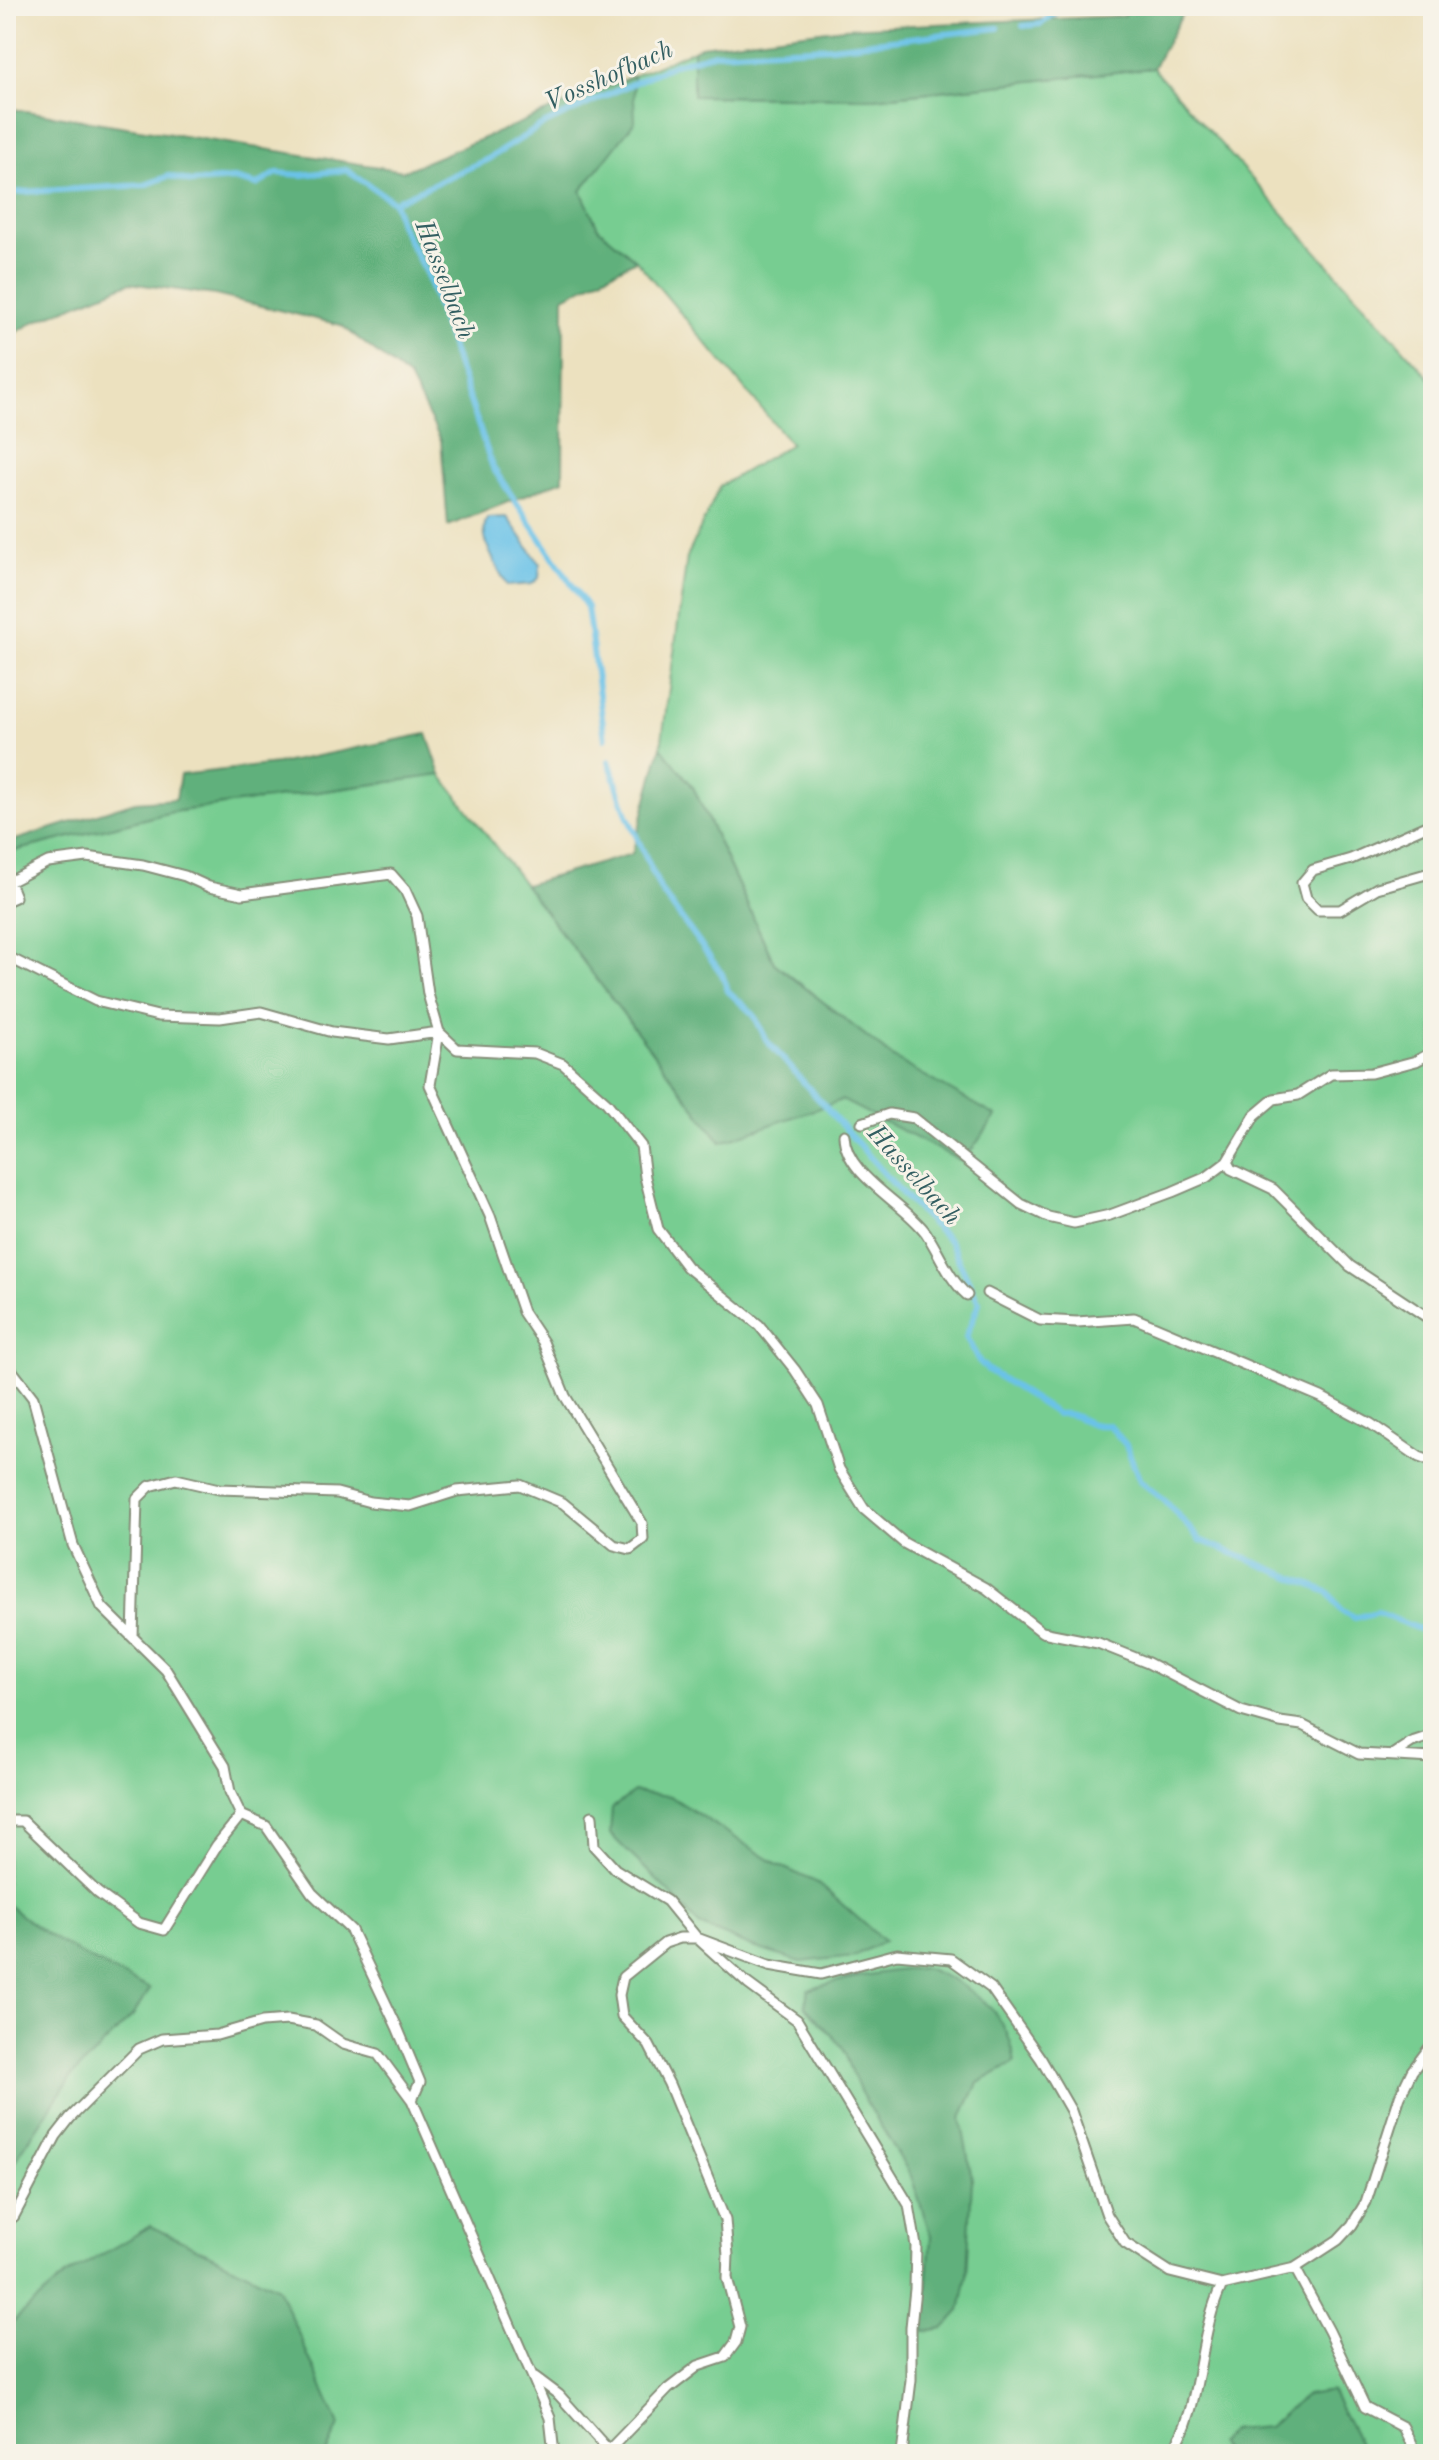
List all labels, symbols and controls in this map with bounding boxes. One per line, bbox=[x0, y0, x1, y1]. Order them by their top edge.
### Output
water label: Vosshofbach bbox=[541, 37, 677, 117]
water label: Hasselbach bbox=[409, 216, 479, 343]
water label: Hasselbach bbox=[861, 1119, 965, 1231]

